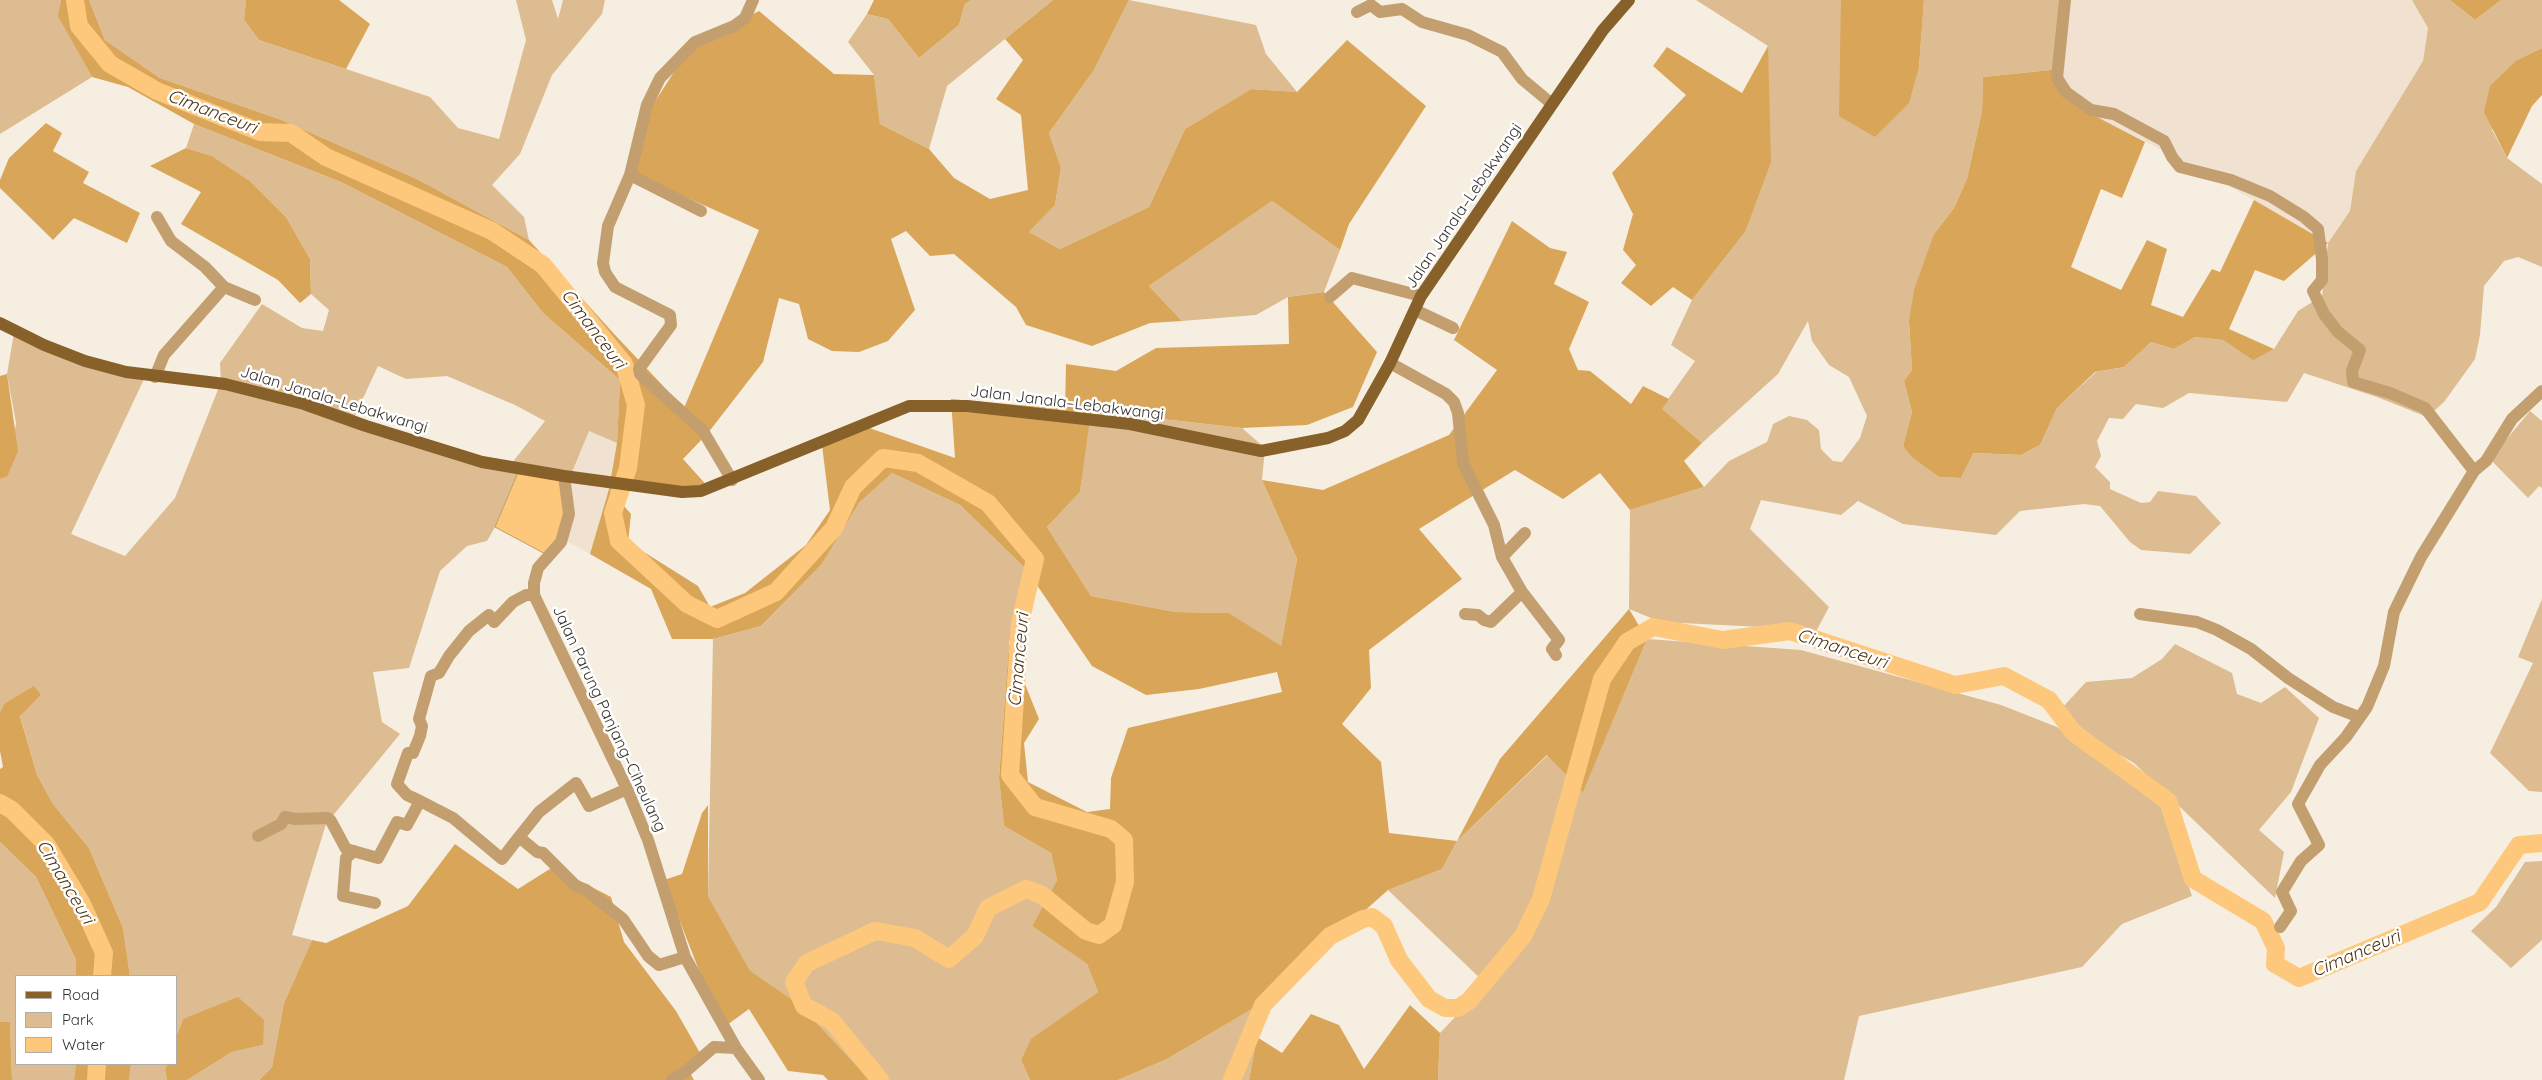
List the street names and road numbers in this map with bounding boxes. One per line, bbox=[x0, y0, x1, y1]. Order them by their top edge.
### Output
street label: Jalan Janala–Lebakwangi bbox=[1401, 120, 1527, 292]
street label: Jalan Janala–Lebakwangi bbox=[238, 362, 430, 438]
street label: Jalan Janala–Lebakwangi bbox=[969, 382, 1165, 424]
street label: Jalan Parung Panjang–Ciheulang bbox=[548, 603, 670, 835]

